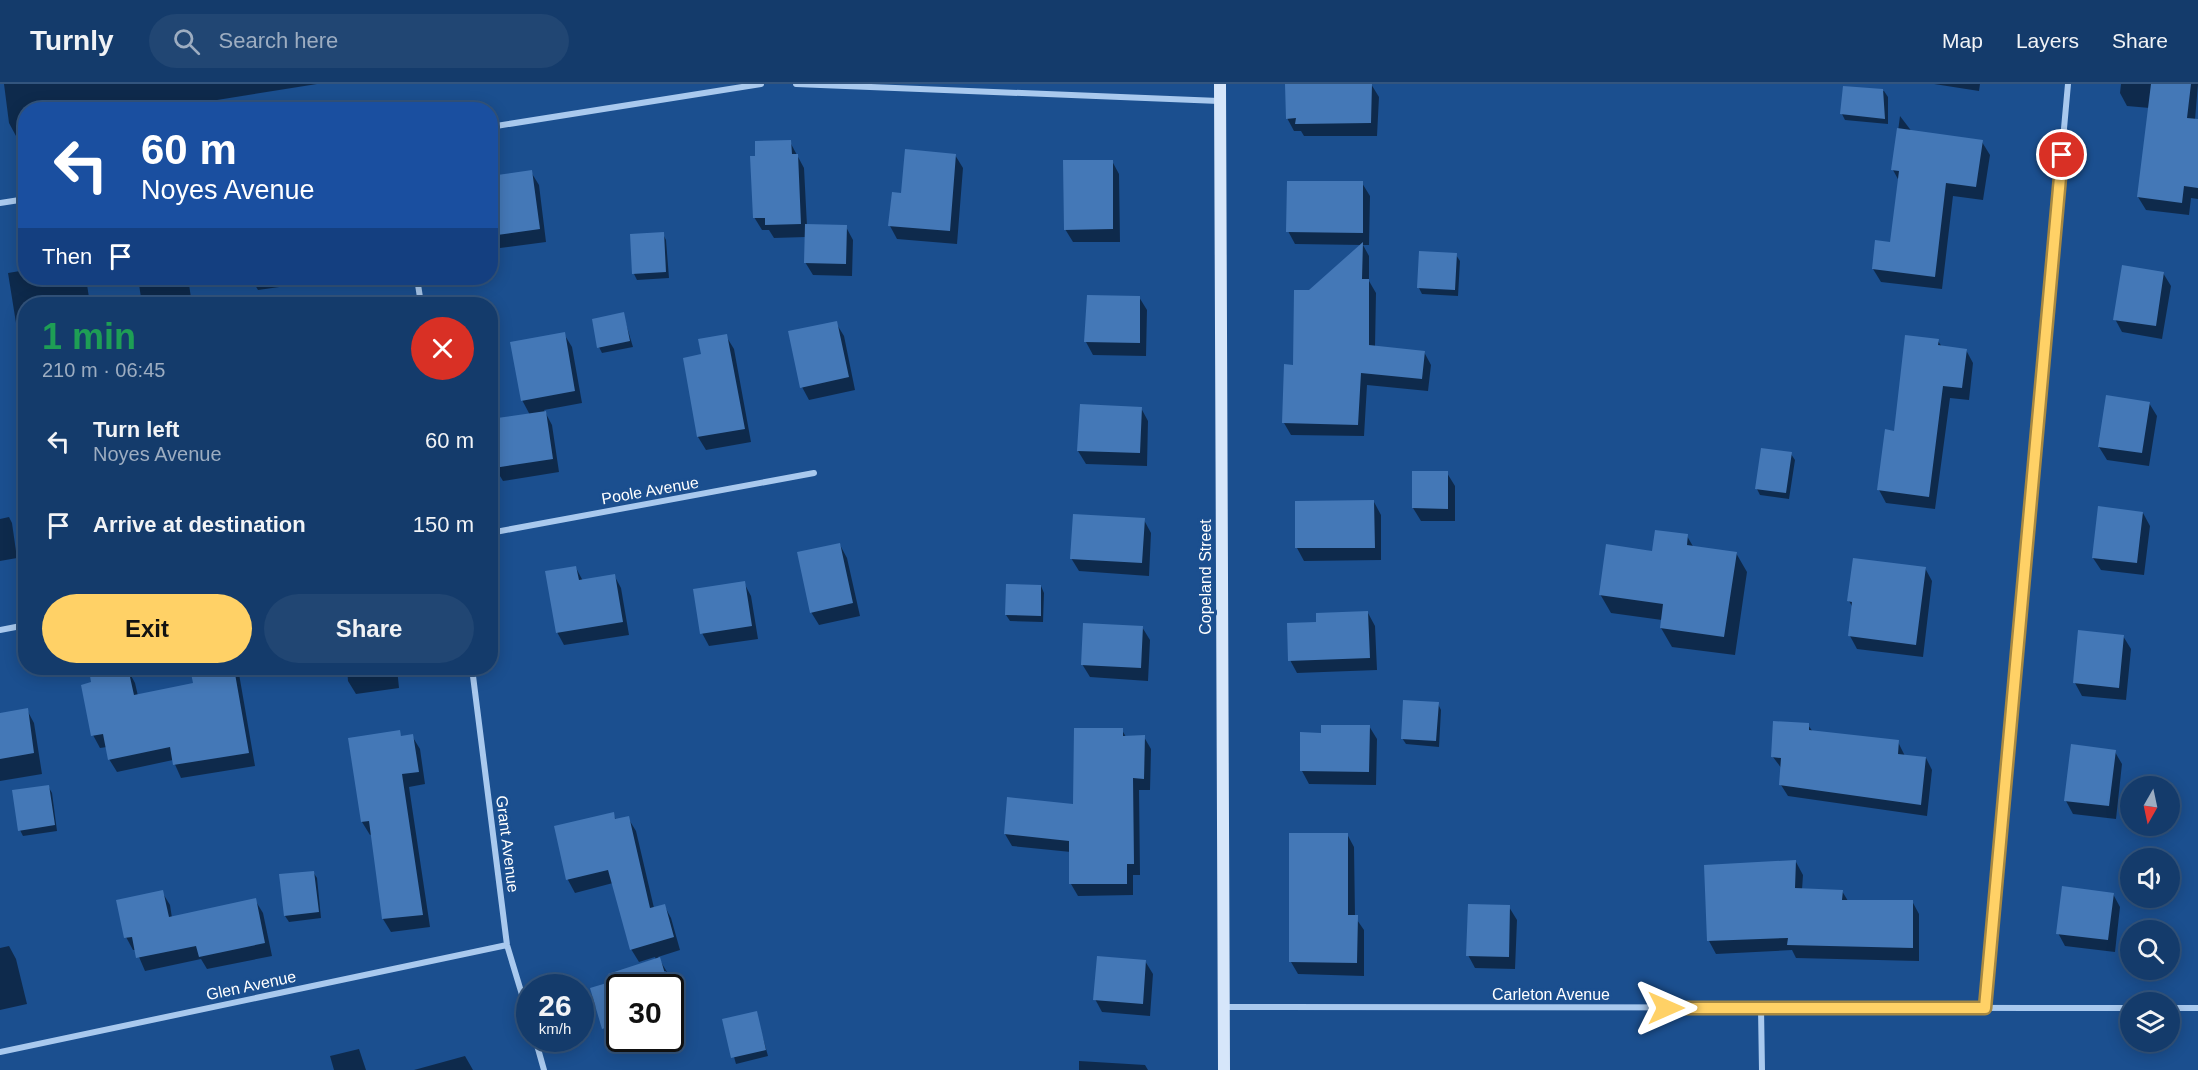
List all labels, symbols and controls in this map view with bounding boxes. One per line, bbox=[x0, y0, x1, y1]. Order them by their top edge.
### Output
search box bbox=[149, 14, 569, 68]
text: Turnly bbox=[30, 25, 113, 56]
icon: search bbox=[170, 25, 203, 58]
text: Search here bbox=[218, 28, 338, 53]
text: Map bbox=[1942, 29, 1983, 52]
text: Layers bbox=[2016, 29, 2079, 52]
text: Share bbox=[2112, 29, 2168, 52]
icon: left bbox=[42, 126, 120, 204]
text: 60 m bbox=[141, 126, 237, 173]
pin bbox=[2036, 129, 2087, 180]
icon: arrive bbox=[2045, 138, 2078, 171]
text: Noyes Avenue bbox=[141, 175, 315, 205]
icon: arrive bbox=[104, 240, 137, 273]
text: Then bbox=[42, 244, 92, 269]
text: 1 min bbox=[42, 316, 136, 357]
button: close bbox=[411, 317, 474, 380]
text: 210 m · 06:45 bbox=[42, 359, 165, 381]
text: Turn left bbox=[93, 417, 179, 442]
icon: left bbox=[42, 425, 75, 458]
text: 60 m bbox=[425, 428, 474, 453]
text: Noyes Avenue bbox=[93, 443, 222, 465]
street label: Poole Avenue bbox=[600, 474, 700, 507]
icon: arrive bbox=[42, 509, 75, 542]
text: Arrive at destination bbox=[93, 512, 306, 537]
text: 150 m bbox=[413, 512, 474, 537]
street label: Copeland Street bbox=[1197, 519, 1214, 635]
button: Exit bbox=[42, 594, 252, 663]
button: Share bbox=[264, 594, 474, 663]
north arrow bbox=[2120, 776, 2180, 836]
map controls bbox=[2120, 776, 2180, 1052]
street label: Grant Avenue bbox=[493, 795, 522, 894]
button: sound bbox=[2120, 848, 2180, 908]
button: search bbox=[2120, 920, 2180, 980]
street label: Glen Avenue bbox=[205, 968, 298, 1003]
speed limit sign: 30 bbox=[606, 974, 684, 1052]
position arrow bbox=[1634, 976, 1698, 1040]
street label: Carleton Avenue bbox=[1492, 986, 1610, 1003]
text: 26 bbox=[538, 989, 572, 1022]
button: layers bbox=[2120, 992, 2180, 1052]
text: km/h bbox=[539, 1020, 571, 1037]

